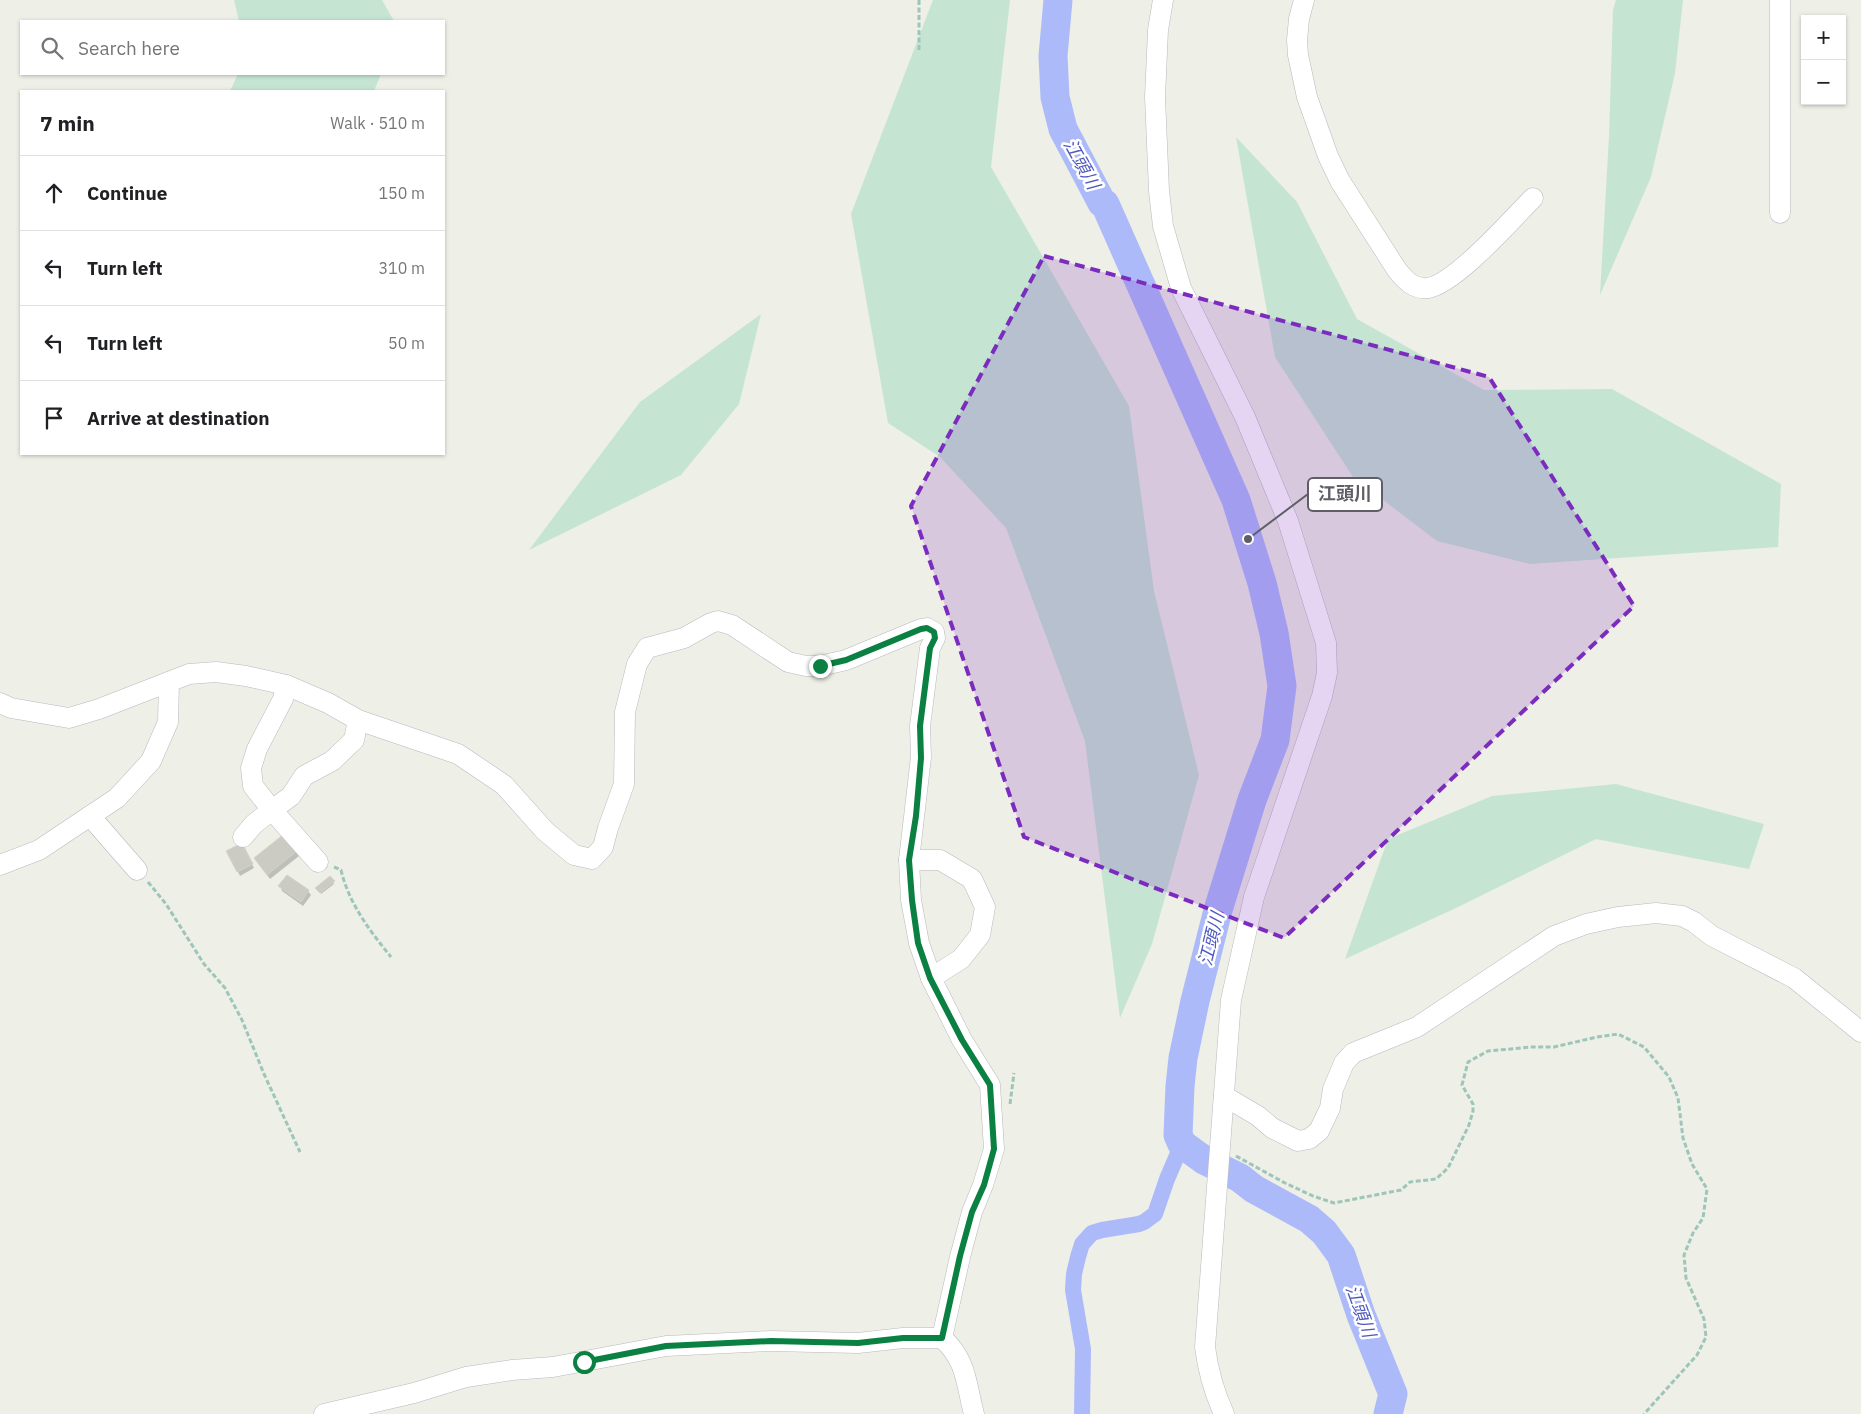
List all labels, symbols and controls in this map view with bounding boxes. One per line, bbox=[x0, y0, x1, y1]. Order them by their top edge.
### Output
map controls bbox=[1801, 15, 1846, 105]
button: + bbox=[1801, 15, 1846, 60]
search box bbox=[20, 20, 445, 75]
icon: search bbox=[38, 34, 66, 62]
text: Search here bbox=[78, 36, 180, 60]
button: − bbox=[1801, 60, 1846, 105]
text: 7 min bbox=[40, 109, 95, 137]
text: Walk · 510 m bbox=[330, 113, 425, 133]
water label: 江頭川 bbox=[1059, 135, 1106, 195]
icon: ahead bbox=[40, 179, 68, 207]
text: Continue bbox=[87, 181, 167, 205]
text: 150 m bbox=[378, 183, 425, 203]
icon: left bbox=[40, 254, 68, 282]
text: Turn left bbox=[87, 256, 163, 280]
text: 310 m bbox=[378, 258, 425, 278]
icon: left bbox=[40, 329, 68, 357]
text: Turn left bbox=[87, 331, 163, 355]
text: 50 m bbox=[388, 333, 425, 353]
icon: arrive bbox=[40, 404, 68, 432]
text: Arrive at destination bbox=[87, 406, 270, 430]
callout: 江頭川 bbox=[1308, 478, 1382, 511]
text: 江頭川 bbox=[1318, 482, 1372, 505]
route end bbox=[809, 655, 832, 678]
water label: 江頭川 bbox=[1193, 908, 1229, 968]
water label: 江頭川 bbox=[1341, 1282, 1382, 1342]
route start bbox=[573, 1351, 596, 1374]

